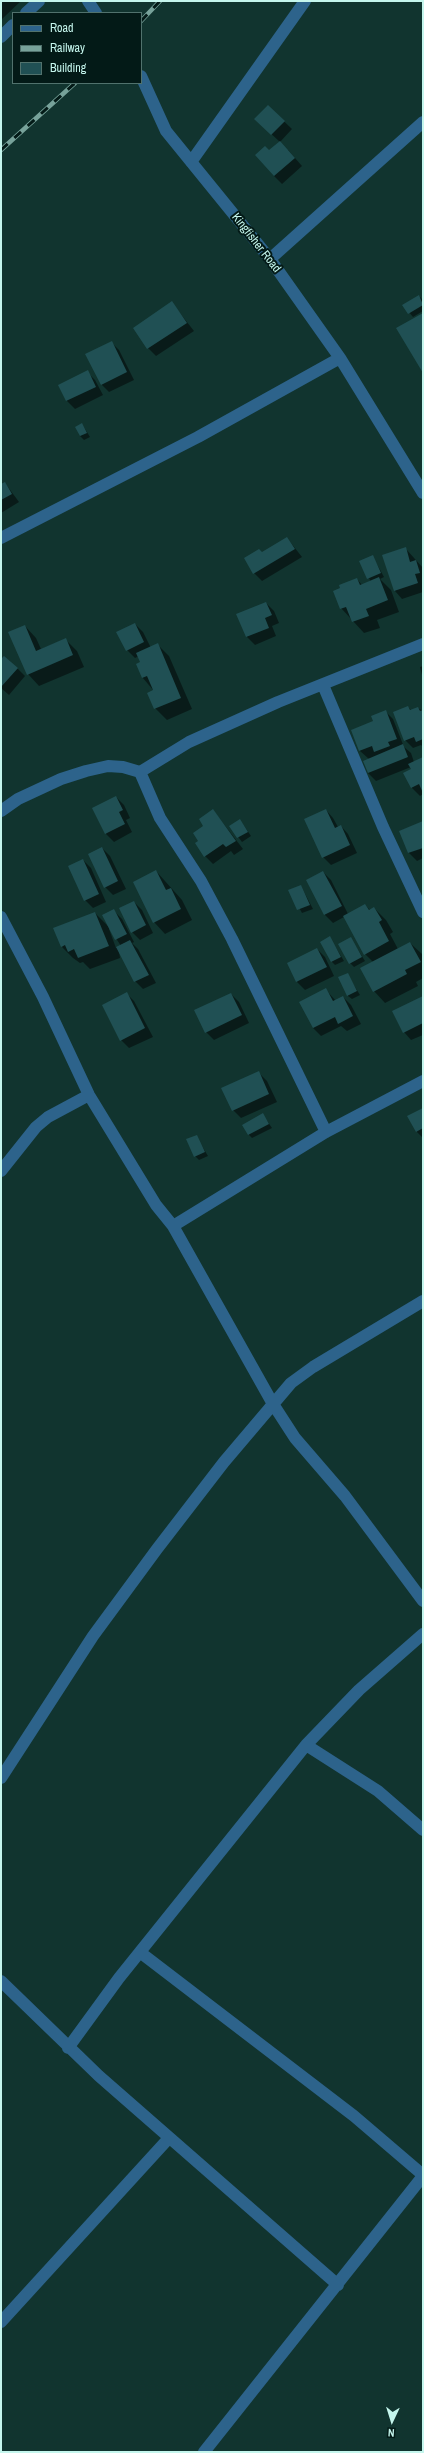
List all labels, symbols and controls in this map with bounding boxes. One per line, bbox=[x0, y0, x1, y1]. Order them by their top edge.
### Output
legend bbox=[12, 12, 142, 84]
text: Road bbox=[50, 20, 74, 36]
text: Railway bbox=[50, 40, 85, 56]
text: Building bbox=[50, 60, 86, 76]
street label: Kingfisher Road bbox=[228, 211, 284, 275]
north arrow bbox=[372, 2401, 412, 2441]
text: N bbox=[387, 2426, 395, 2440]

